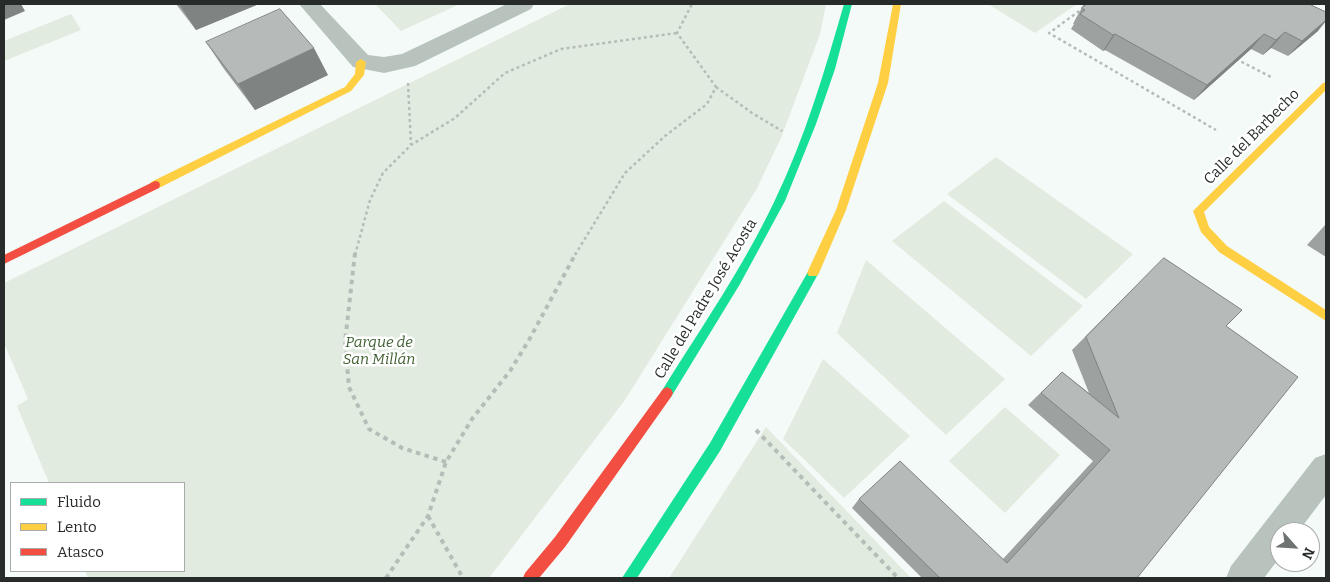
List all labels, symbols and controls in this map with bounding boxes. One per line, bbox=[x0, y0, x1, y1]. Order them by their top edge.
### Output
street label: Calle del Barbecho bbox=[1200, 85, 1304, 189]
street label: Calle del Padre José Acosta bbox=[651, 216, 761, 382]
park label: Parque de San Millán bbox=[343, 334, 415, 369]
legend bbox=[10, 482, 185, 572]
text: Fluido bbox=[57, 493, 101, 511]
text: Lento bbox=[57, 518, 97, 536]
north arrow bbox=[1270, 522, 1320, 572]
text: Atasco bbox=[57, 543, 104, 561]
text: N bbox=[1298, 545, 1318, 562]

